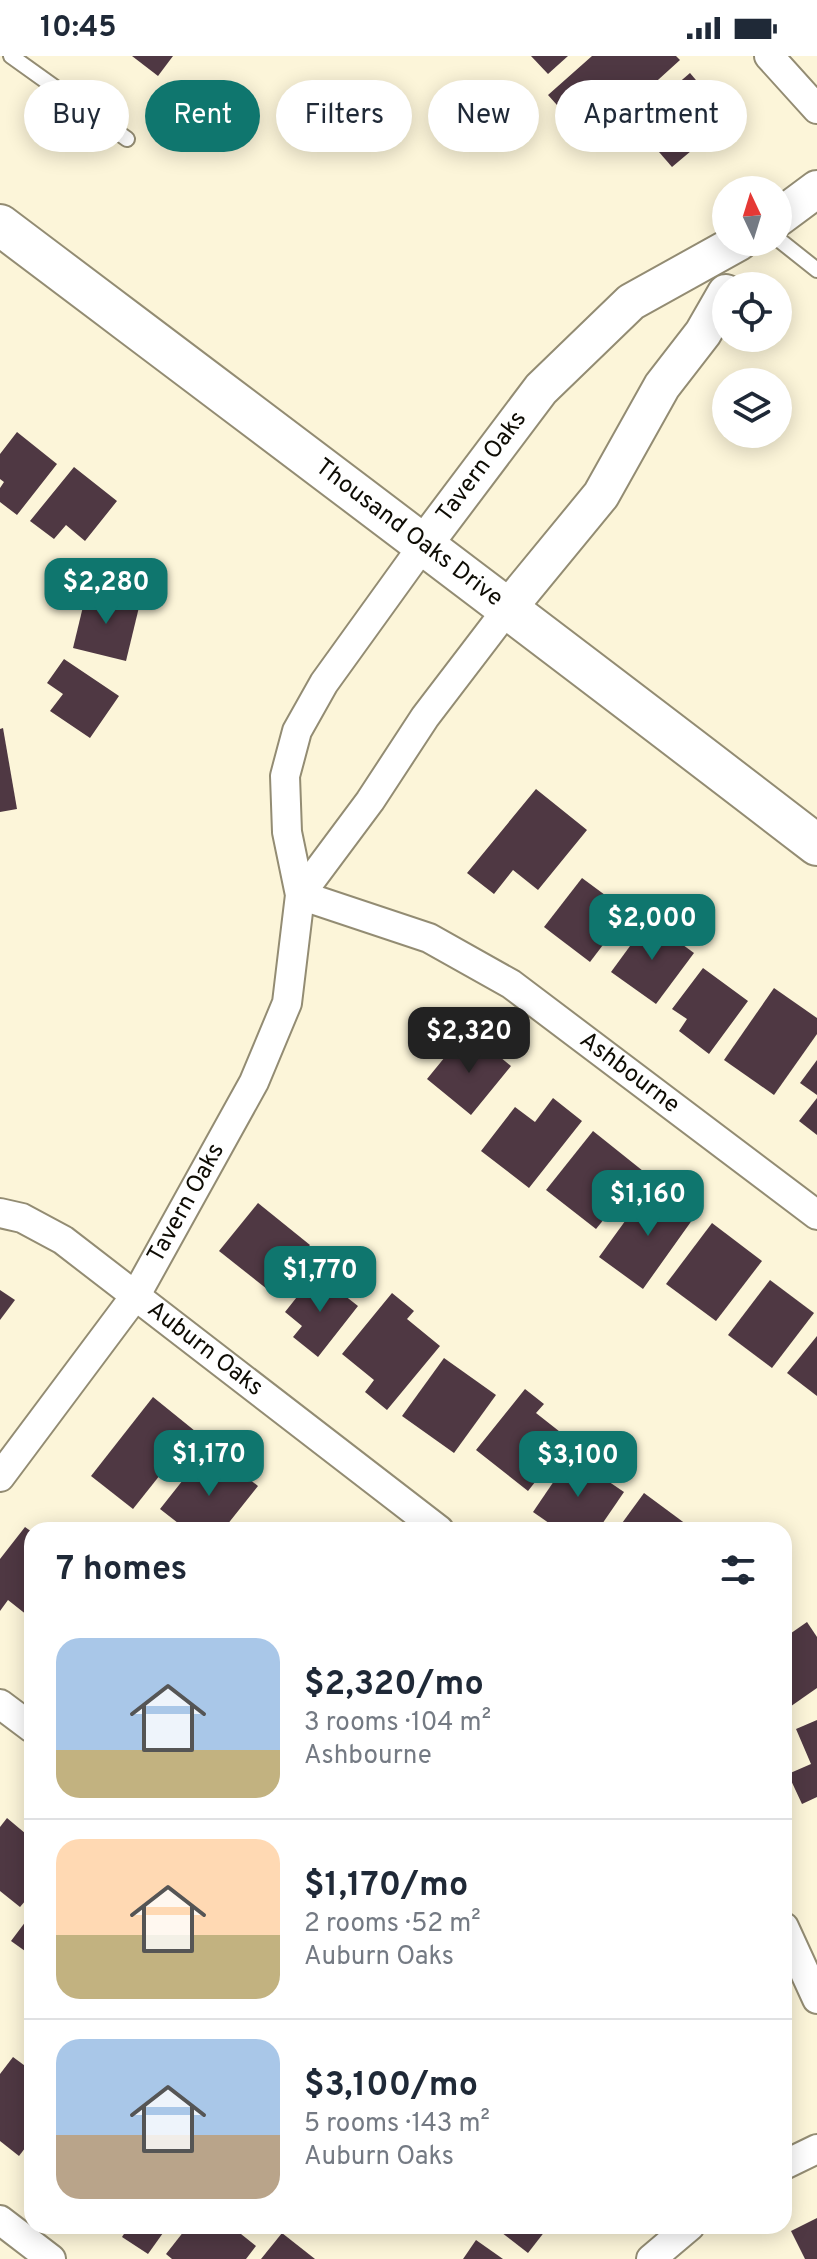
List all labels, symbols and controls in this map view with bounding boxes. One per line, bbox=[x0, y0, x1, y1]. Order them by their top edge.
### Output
text: 10:45 bbox=[40, 10, 117, 47]
chip: Buy bbox=[24, 80, 129, 152]
chip: Rent bbox=[145, 80, 260, 152]
chip: Filters bbox=[276, 80, 412, 152]
chip: New bbox=[428, 80, 539, 152]
chip: Apartment bbox=[555, 80, 747, 152]
north arrow bbox=[712, 176, 792, 256]
map controls bbox=[712, 176, 792, 448]
button: locate bbox=[712, 272, 792, 352]
button: layers bbox=[712, 368, 792, 448]
street label: Tavern Oaks bbox=[430, 405, 534, 529]
street label: Thousand Oaks Drive bbox=[309, 453, 508, 614]
pin: $2,280 bbox=[41, 558, 171, 626]
text: $2,280 bbox=[62, 567, 150, 600]
pin: $2,000 bbox=[587, 894, 717, 962]
text: $2,000 bbox=[607, 903, 697, 936]
pin: $2,320 bbox=[404, 1007, 534, 1075]
text: $2,320 bbox=[426, 1016, 512, 1049]
street label: Ashbourne bbox=[573, 1026, 685, 1121]
street label: Tavern Oaks bbox=[142, 1138, 232, 1268]
pin: $1,160 bbox=[583, 1170, 713, 1238]
text: $1,160 bbox=[610, 1179, 686, 1212]
pin: $1,770 bbox=[255, 1246, 385, 1314]
text: $1,770 bbox=[282, 1255, 358, 1288]
street label: Auburn Oaks bbox=[141, 1295, 269, 1403]
pin: $1,170 bbox=[144, 1430, 274, 1498]
pin: $3,100 bbox=[513, 1431, 643, 1499]
text: $1,170 bbox=[172, 1439, 246, 1472]
text: $3,100 bbox=[537, 1440, 619, 1473]
icon: filters bbox=[716, 1548, 760, 1592]
text: 7 homes bbox=[56, 1549, 187, 1592]
text: $2,320/mo bbox=[304, 1664, 484, 1707]
icon: home bbox=[120, 1670, 216, 1766]
text: 3 rooms · 104 m² bbox=[304, 1707, 491, 1740]
text: Ashbourne bbox=[304, 1740, 432, 1773]
text: $1,170/mo bbox=[304, 1865, 468, 1908]
icon: home bbox=[120, 1871, 216, 1967]
text: 2 rooms · 52 m² bbox=[304, 1908, 481, 1941]
text: Auburn Oaks bbox=[304, 1941, 454, 1974]
text: $3,100/mo bbox=[304, 2065, 478, 2108]
icon: home bbox=[120, 2071, 216, 2167]
text: 5 rooms · 143 m² bbox=[304, 2108, 490, 2141]
text: Auburn Oaks bbox=[304, 2141, 454, 2174]

